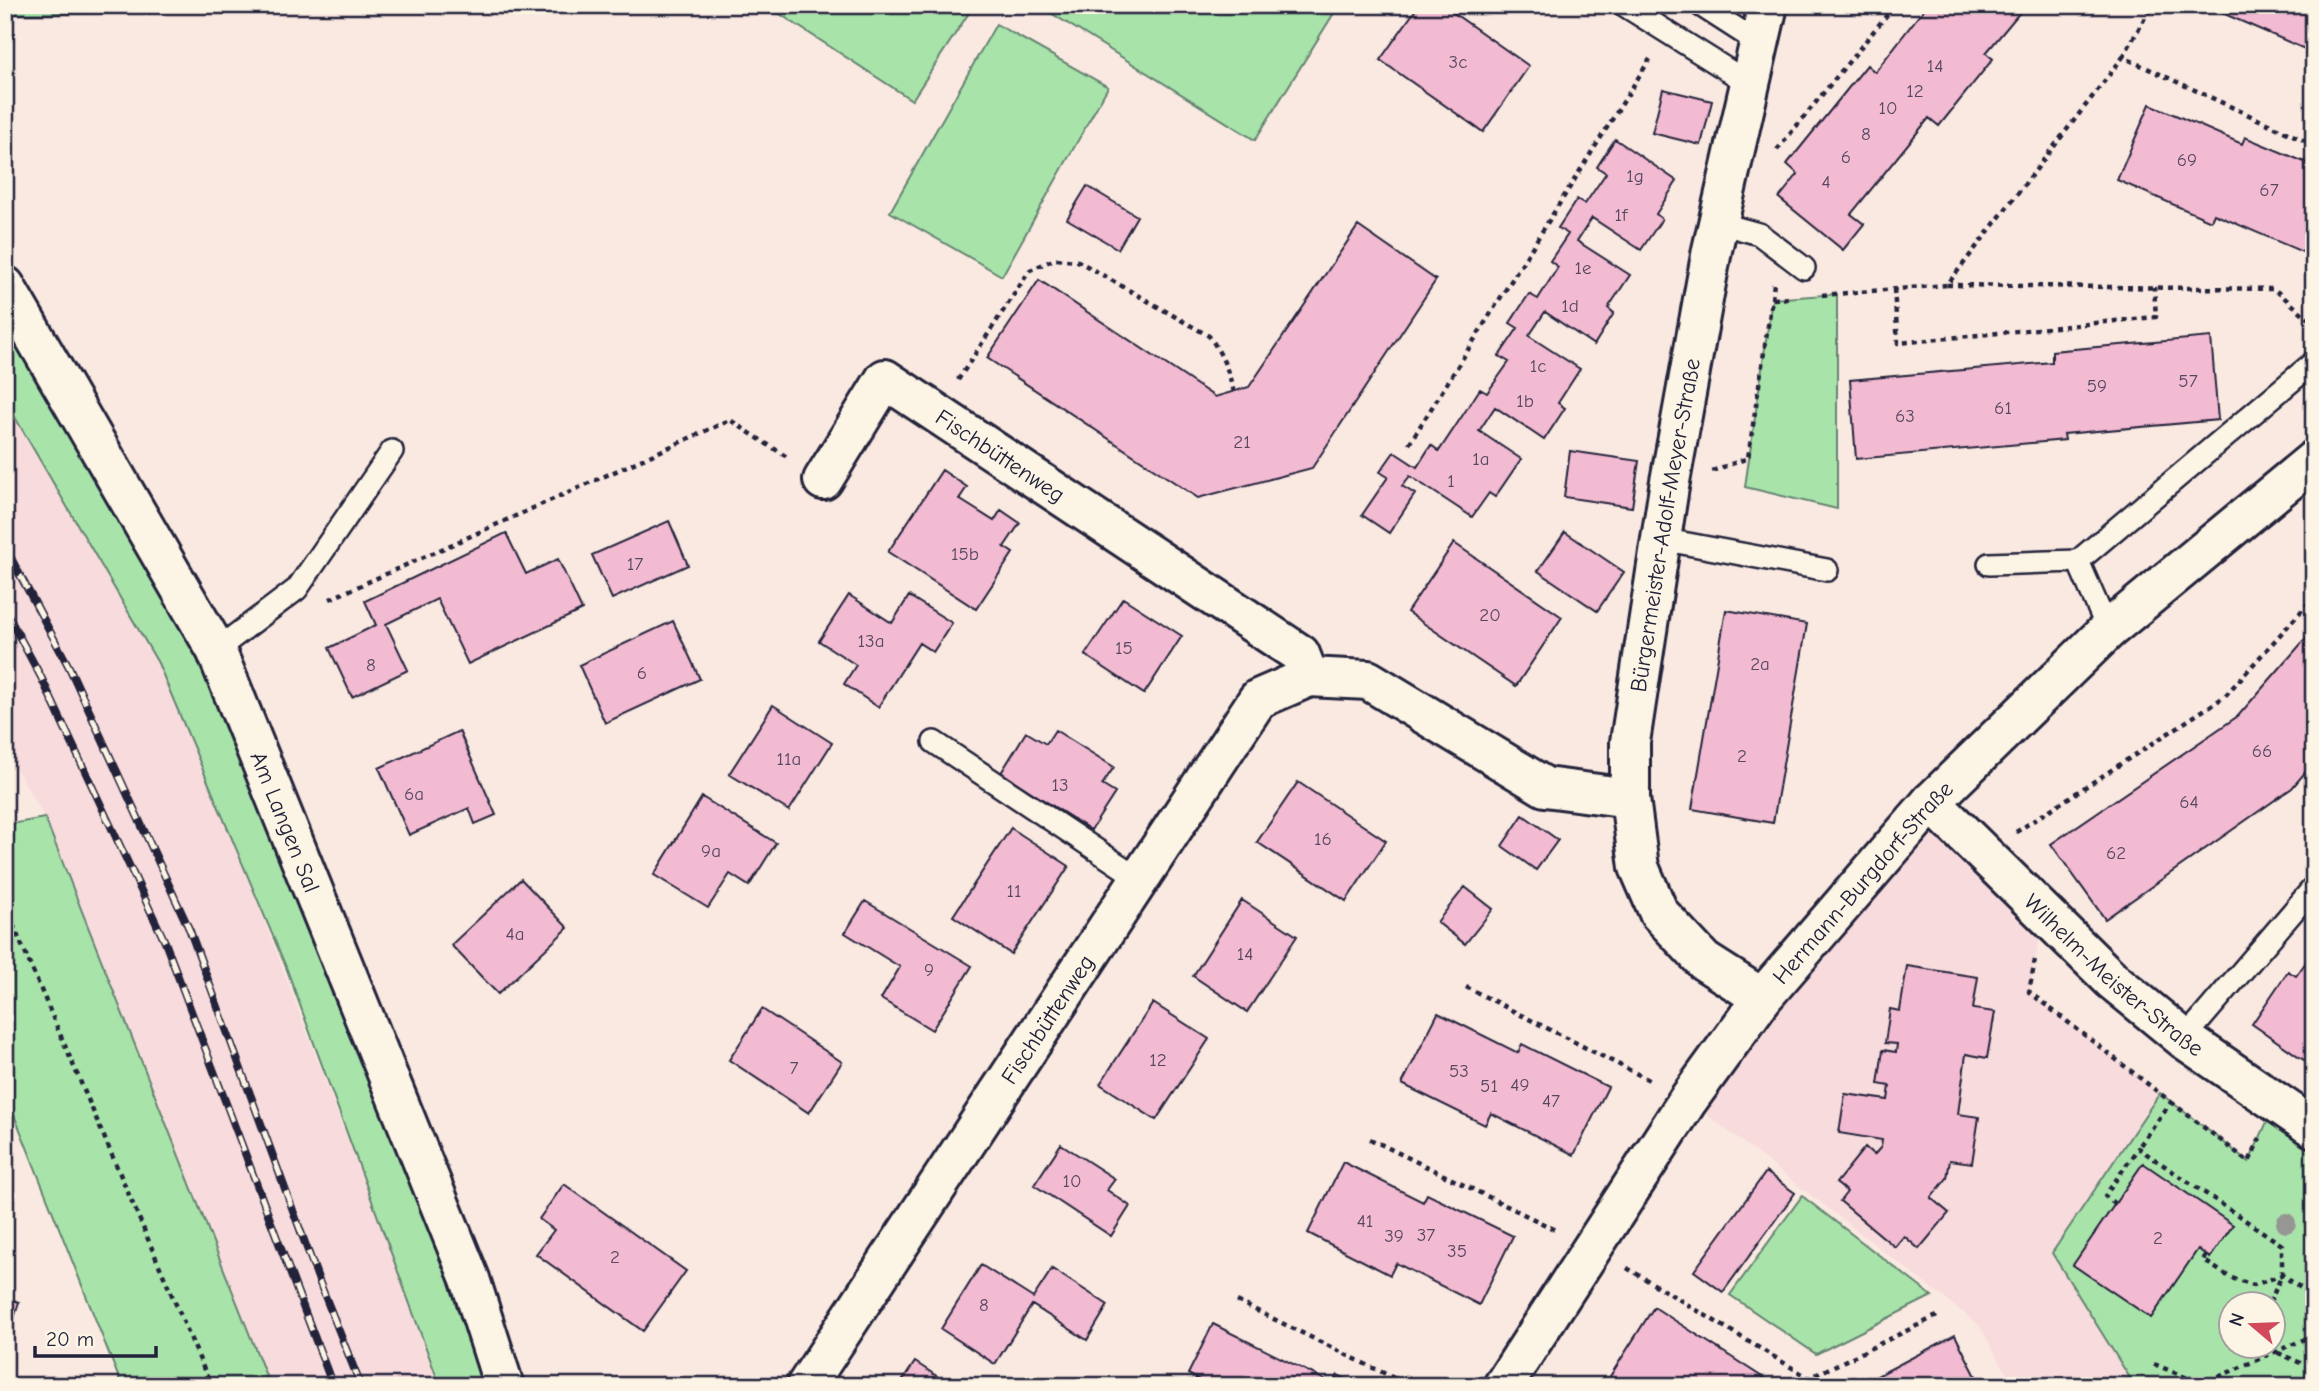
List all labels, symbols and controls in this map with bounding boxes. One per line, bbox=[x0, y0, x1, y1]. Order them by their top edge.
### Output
house number: 3c bbox=[1449, 51, 1467, 73]
house number: 14 bbox=[1927, 55, 1943, 77]
house number: 12 bbox=[1906, 80, 1924, 102]
house number: 10 bbox=[1878, 97, 1898, 119]
house number: 8 bbox=[1861, 123, 1871, 145]
house number: 6 bbox=[1841, 146, 1851, 168]
house number: 69 bbox=[2177, 149, 2197, 171]
house number: 1g bbox=[1626, 165, 1644, 187]
house number: 4 bbox=[1821, 171, 1831, 193]
house number: 67 bbox=[2259, 179, 2279, 201]
house number: 1f bbox=[1615, 204, 1629, 226]
house number: 1e bbox=[1574, 257, 1592, 279]
house number: 1d bbox=[1561, 295, 1579, 317]
house number: 1c bbox=[1530, 355, 1546, 377]
street label: Bürgermeister-Adolf-Meyer-Straße bbox=[1625, 356, 1706, 694]
house number: 57 bbox=[2178, 370, 2198, 392]
house number: 59 bbox=[2087, 375, 2107, 397]
house number: 1b bbox=[1516, 390, 1534, 412]
house number: 61 bbox=[1994, 397, 2012, 419]
street label: Fischbüttenweg bbox=[930, 403, 1070, 508]
house number: 63 bbox=[1895, 405, 1915, 427]
house number: 21 bbox=[1233, 431, 1251, 453]
house number: 1a bbox=[1472, 448, 1490, 470]
house number: 1 bbox=[1447, 470, 1455, 492]
house number: 15b bbox=[951, 543, 979, 565]
house number: 17 bbox=[627, 553, 643, 575]
house number: 20 bbox=[1479, 604, 1501, 626]
house number: 13a bbox=[858, 630, 884, 652]
house number: 15 bbox=[1115, 637, 1133, 659]
house number: 2a bbox=[1750, 653, 1770, 675]
house number: 8 bbox=[366, 654, 376, 676]
house number: 6 bbox=[637, 662, 647, 684]
house number: 66 bbox=[2252, 740, 2272, 762]
house number: 2 bbox=[1737, 745, 1747, 767]
street label: Am Langen Sal bbox=[244, 748, 325, 896]
house number: 11a bbox=[777, 748, 801, 770]
house number: 13 bbox=[1051, 774, 1069, 796]
street label: Hermann-Burgdorf-Straße bbox=[1767, 775, 1959, 990]
house number: 6a bbox=[404, 783, 424, 805]
house number: 64 bbox=[2179, 791, 2199, 813]
house number: 16 bbox=[1314, 828, 1332, 850]
house number: 9a bbox=[701, 840, 721, 862]
house number: 62 bbox=[2106, 842, 2126, 864]
house number: 11 bbox=[1006, 880, 1022, 902]
street label: Wilhelm-Meister-Straße bbox=[2018, 888, 2208, 1062]
house number: 4a bbox=[505, 923, 525, 945]
house number: 14 bbox=[1237, 943, 1253, 965]
street label: Fischbüttenweg bbox=[995, 950, 1100, 1089]
house number: 9 bbox=[924, 959, 934, 981]
house number: 12 bbox=[1149, 1049, 1167, 1071]
house number: 7 bbox=[790, 1057, 799, 1079]
house number: 53 bbox=[1449, 1060, 1469, 1082]
house number: 49 bbox=[1510, 1074, 1530, 1096]
house number: 51 bbox=[1480, 1075, 1498, 1097]
house number: 47 bbox=[1542, 1090, 1560, 1112]
house number: 10 bbox=[1062, 1170, 1082, 1192]
house number: 41 bbox=[1357, 1210, 1373, 1232]
house number: 37 bbox=[1417, 1224, 1435, 1246]
house number: 39 bbox=[1384, 1225, 1404, 1247]
house number: 2 bbox=[2153, 1227, 2163, 1249]
house number: 35 bbox=[1447, 1240, 1467, 1262]
house number: 2 bbox=[610, 1246, 620, 1268]
north arrow bbox=[2218, 1290, 2288, 1360]
house number: 8 bbox=[979, 1294, 989, 1316]
text: N bbox=[2224, 1310, 2249, 1329]
scale bar bbox=[35, 1314, 156, 1358]
text: 20 m bbox=[46, 1327, 94, 1351]

